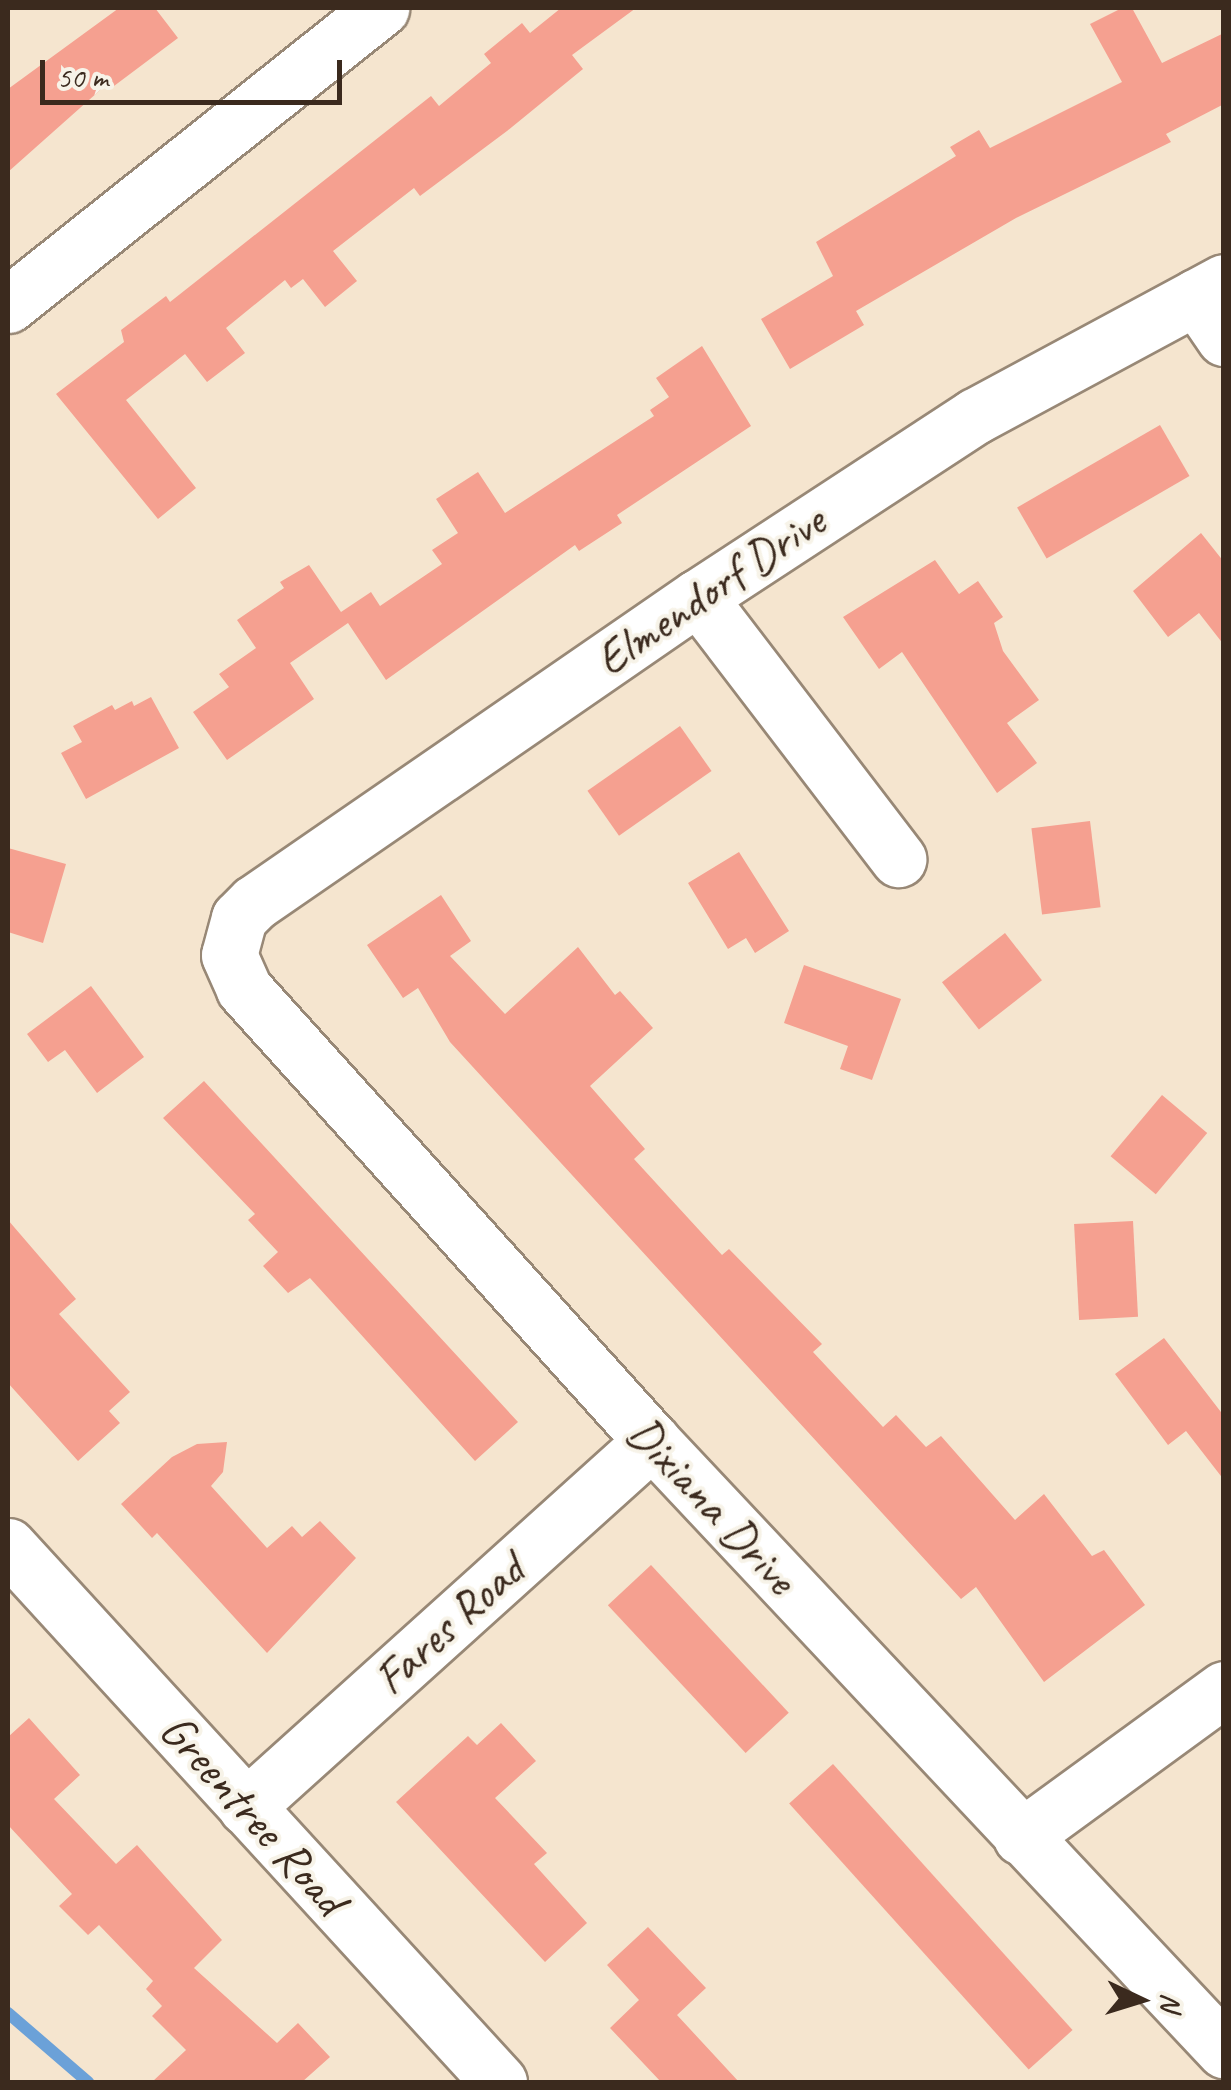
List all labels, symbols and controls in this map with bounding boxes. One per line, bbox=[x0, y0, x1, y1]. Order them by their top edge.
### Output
scale bar bbox=[45, 40, 348, 102]
text: 50 m bbox=[57, 58, 108, 96]
street label: Elmendorf Drive bbox=[584, 492, 836, 688]
street label: Dixiana Drive bbox=[615, 1404, 809, 1606]
street label: Fares Road bbox=[362, 1542, 536, 1706]
street label: Greentree Road bbox=[148, 1702, 358, 1926]
north arrow bbox=[1091, 1950, 1191, 2050]
text: N bbox=[1153, 1992, 1189, 2012]

